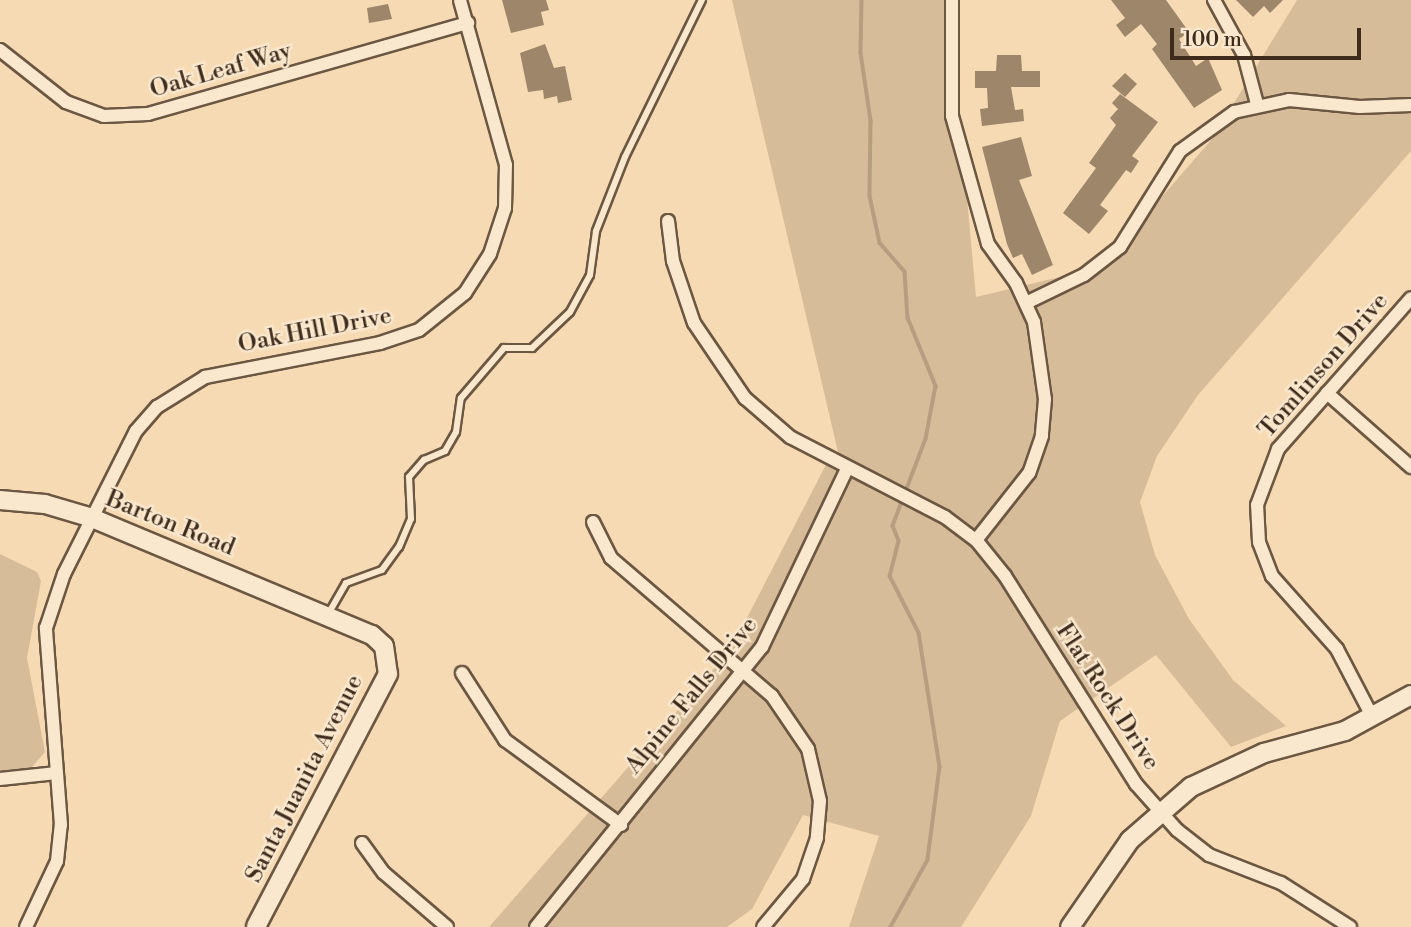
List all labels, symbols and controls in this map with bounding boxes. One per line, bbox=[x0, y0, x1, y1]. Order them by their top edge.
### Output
scale bar bbox=[1173, 14, 1364, 58]
text: 100 m bbox=[1183, 27, 1242, 53]
street label: Oak Leaf Way bbox=[147, 37, 295, 105]
street label: Tomlinson Drive bbox=[1253, 288, 1395, 444]
street label: Oak Hill Drive bbox=[236, 302, 394, 360]
street label: Barton Road bbox=[101, 485, 239, 563]
street label: Alpine Falls Drive bbox=[620, 612, 764, 780]
street label: Flat Rock Drive bbox=[1049, 618, 1165, 776]
street label: Santa Juanita Avenue bbox=[240, 670, 370, 888]

